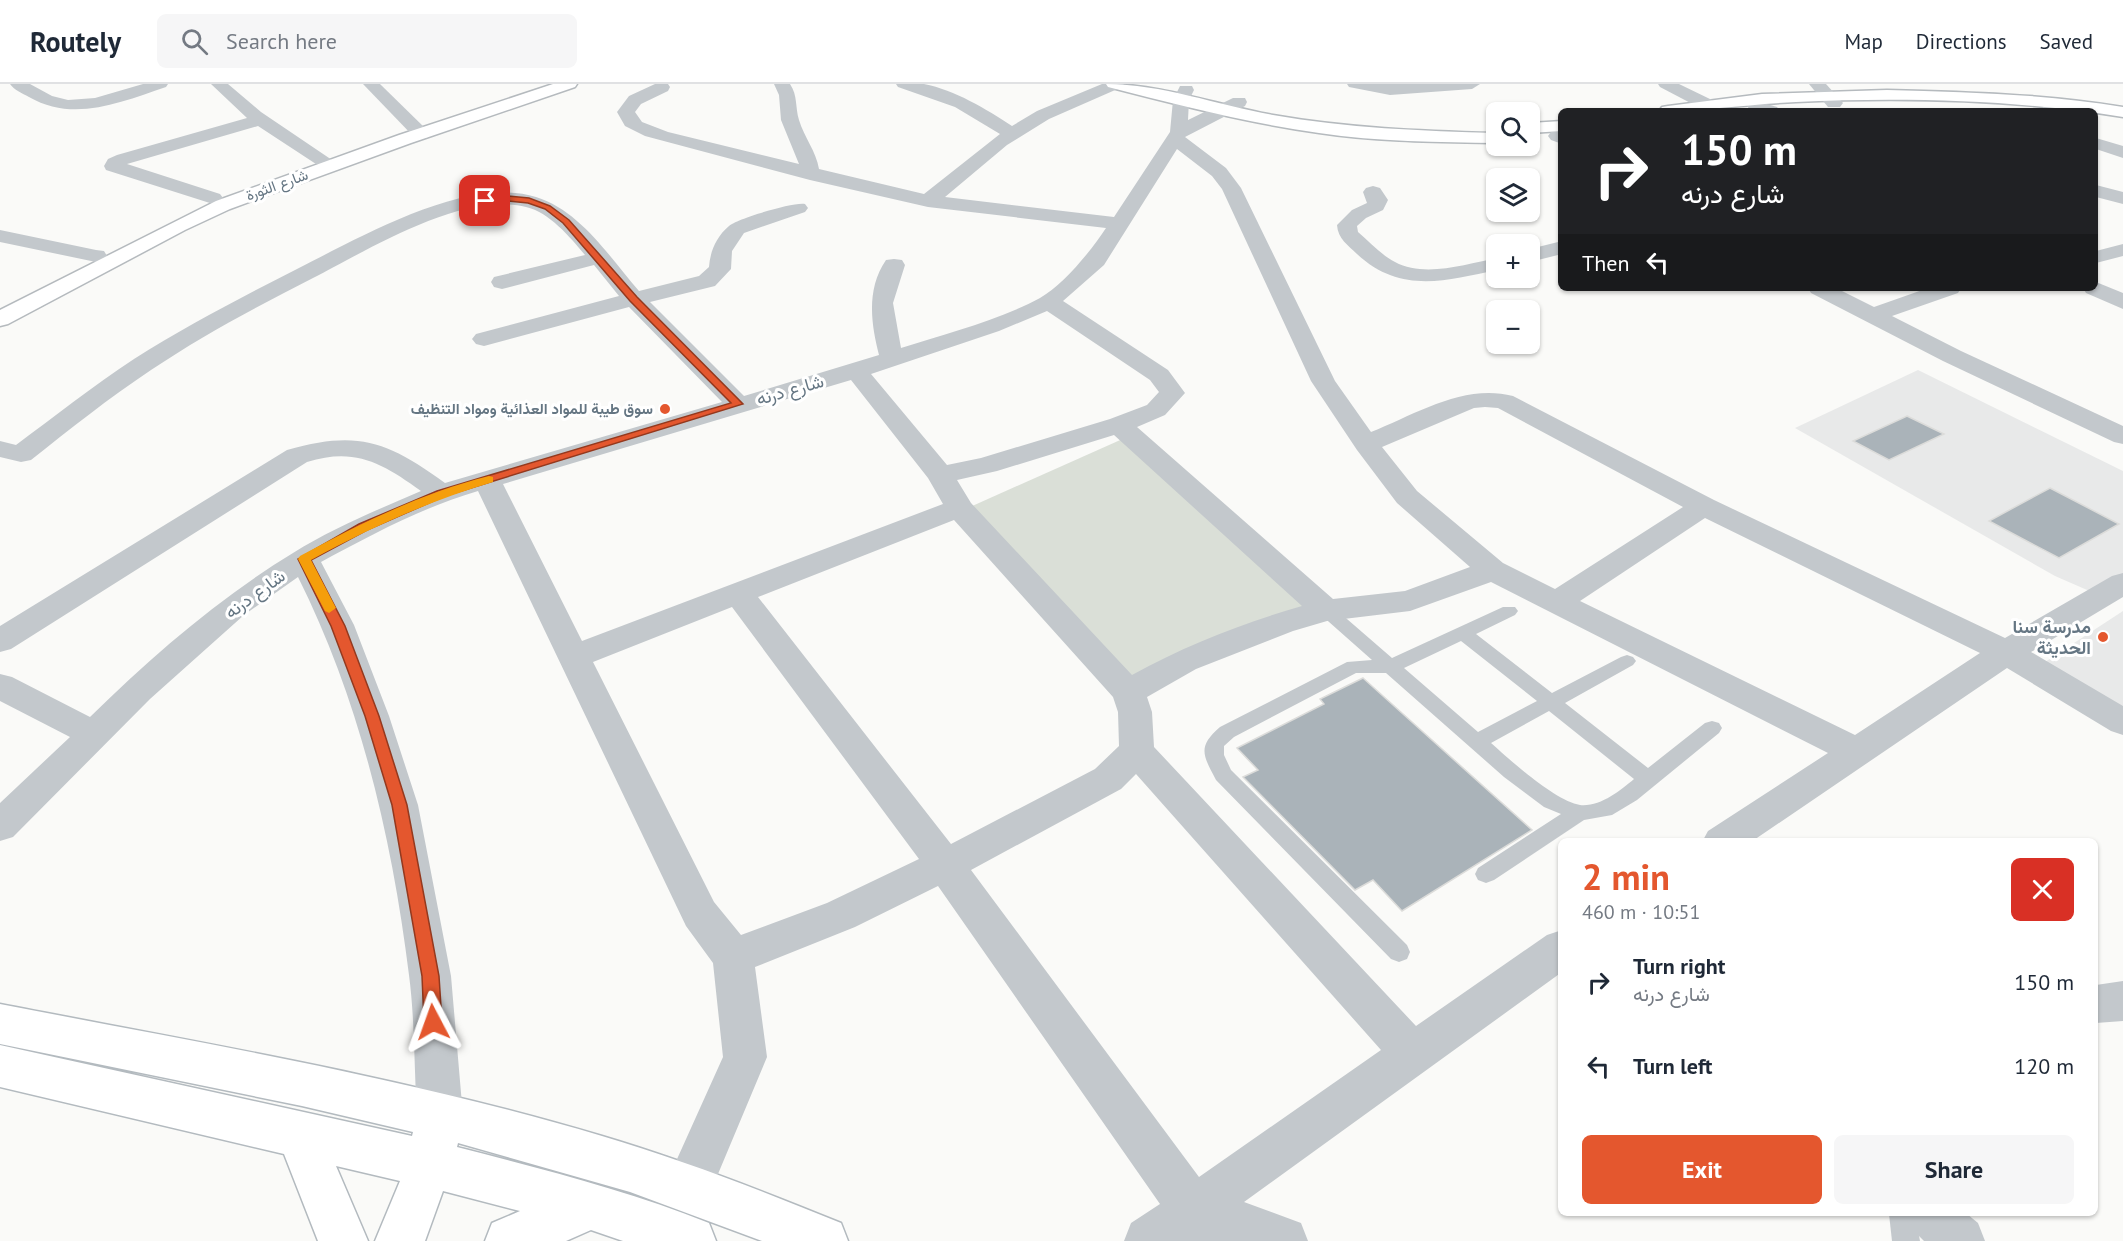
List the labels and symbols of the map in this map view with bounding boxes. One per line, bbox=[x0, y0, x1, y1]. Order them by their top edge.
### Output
street label: شارع الثورة bbox=[243, 164, 311, 206]
pin bbox=[459, 175, 510, 226]
street label: شارع درنه bbox=[754, 369, 826, 411]
place label: سوق طيبة للمواد العذائية ومواد التنظيف bbox=[411, 399, 653, 418]
marker: سوق طيبة للمواد العذائية ومواد التنظيف bbox=[658, 402, 672, 416]
street label: شارع درنه bbox=[220, 564, 290, 624]
place label: مدرسة سنا الحديثة bbox=[2012, 615, 2091, 659]
marker: مدرسة سنا الحديثة bbox=[2096, 630, 2110, 644]
position arrow bbox=[401, 990, 465, 1054]

